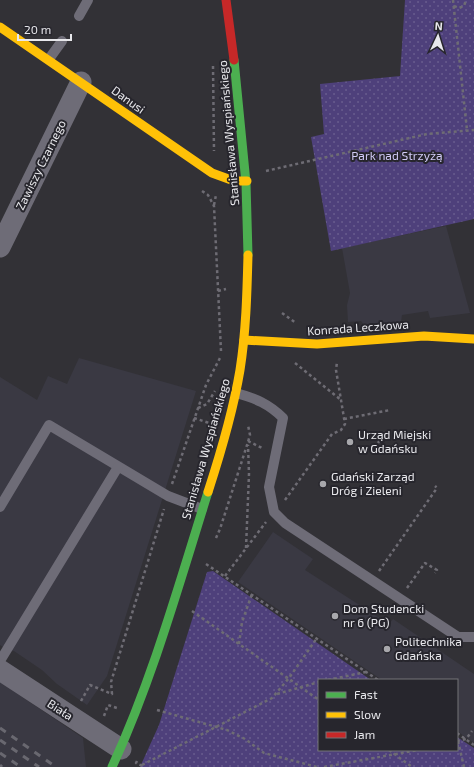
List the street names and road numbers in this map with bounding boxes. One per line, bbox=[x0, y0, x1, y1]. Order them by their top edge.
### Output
street label: Stanisława Wyspiańskiego bbox=[215, 60, 241, 206]
street label: Danusi bbox=[109, 83, 148, 116]
street label: Zawiszy Czarnego bbox=[12, 117, 68, 212]
street label: Konrada Leczkowa bbox=[307, 316, 409, 338]
street label: Stanisława Wyspiańskiego bbox=[178, 377, 232, 521]
street label: Biała bbox=[45, 696, 76, 723]

